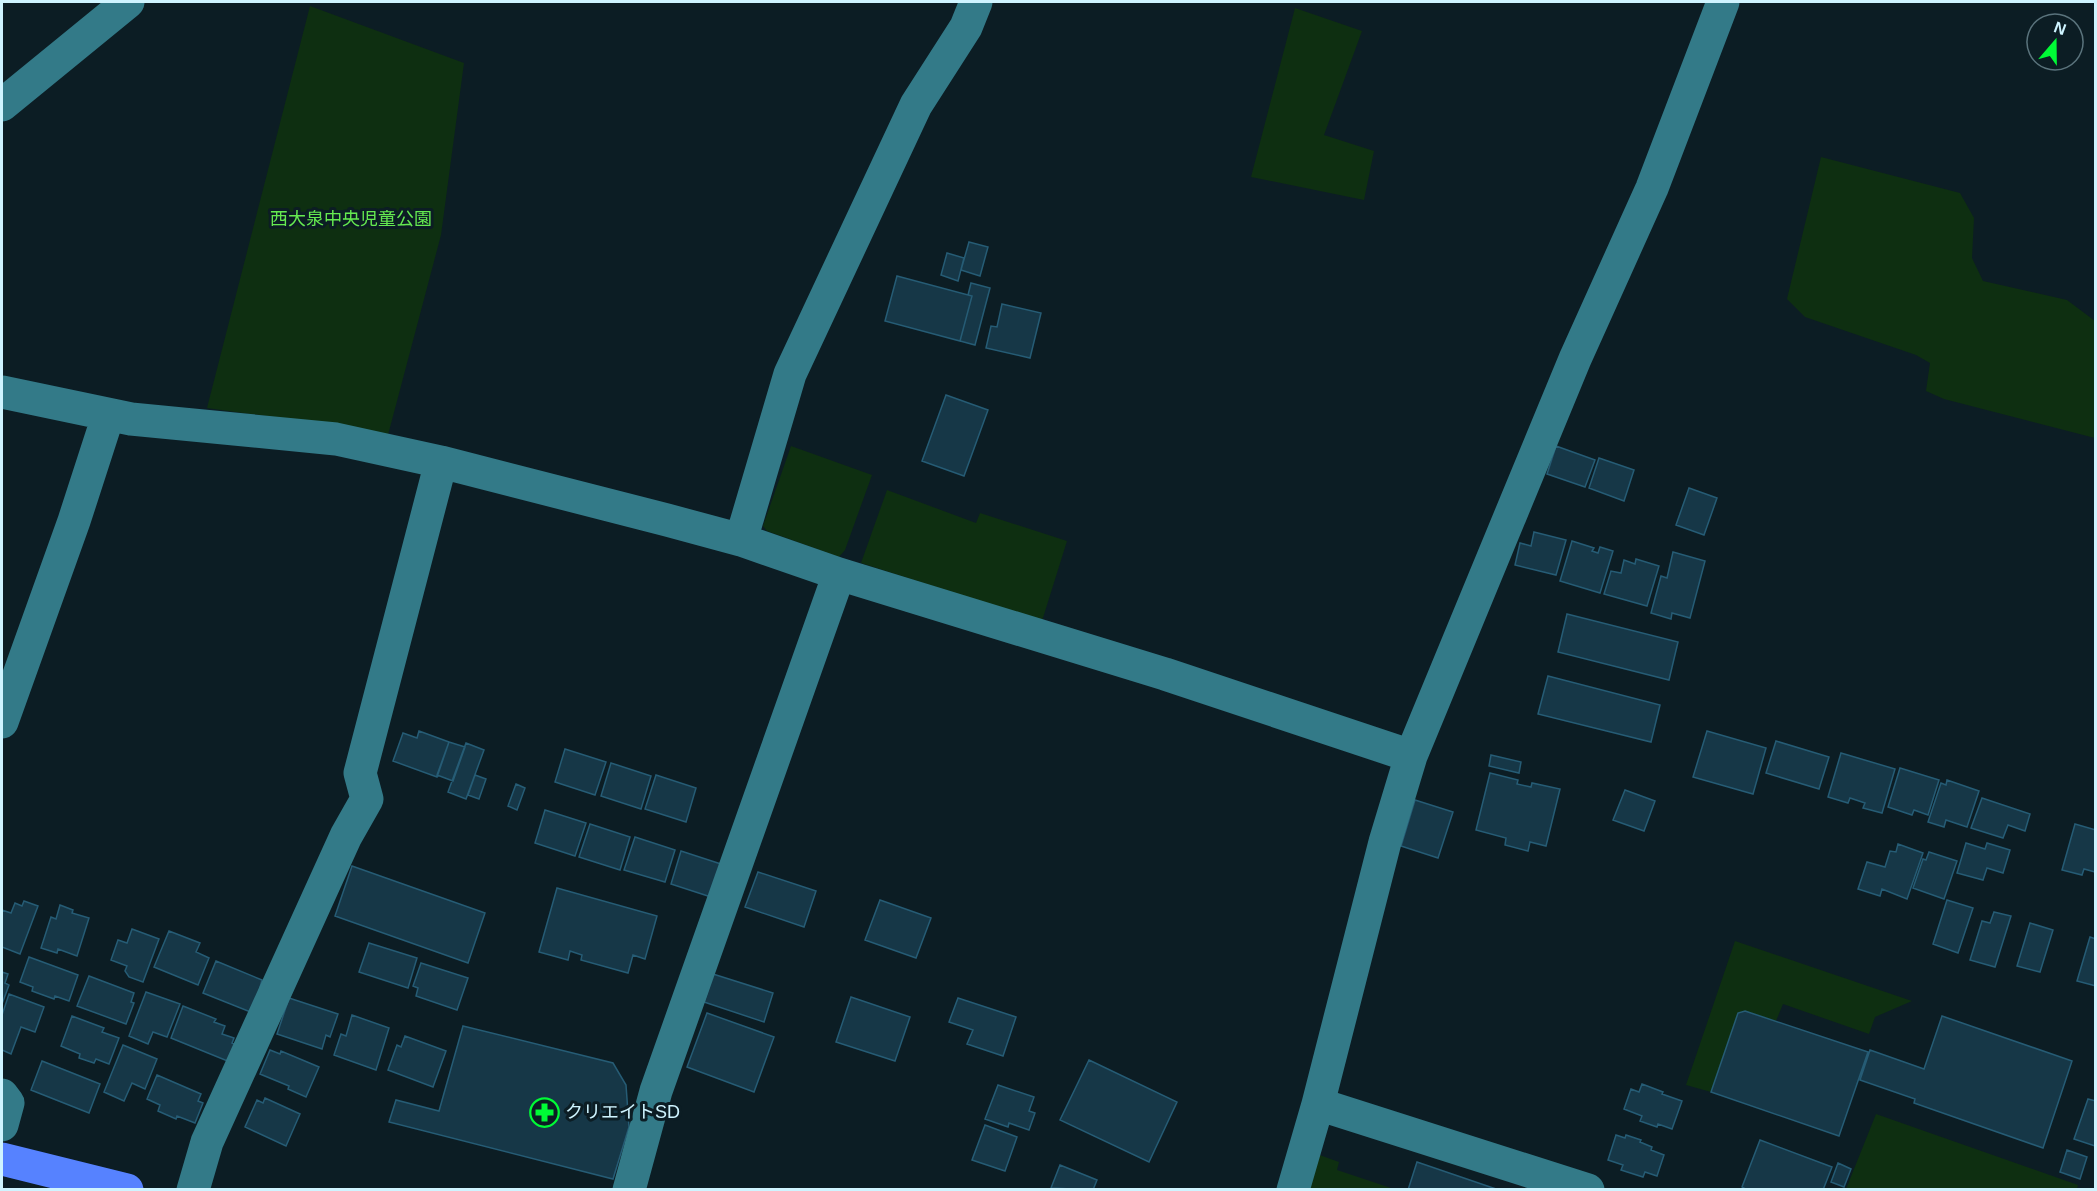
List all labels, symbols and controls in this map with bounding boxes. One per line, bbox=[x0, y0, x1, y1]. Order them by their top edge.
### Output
north arrow bbox=[2025, 12, 2085, 72]
text: N bbox=[2052, 18, 2068, 38]
park label: 西大泉中央児童公園 bbox=[270, 209, 432, 229]
pharmacy icon: クリエイトSD bbox=[528, 1096, 560, 1128]
place label: クリエイトSD bbox=[565, 1102, 680, 1122]

